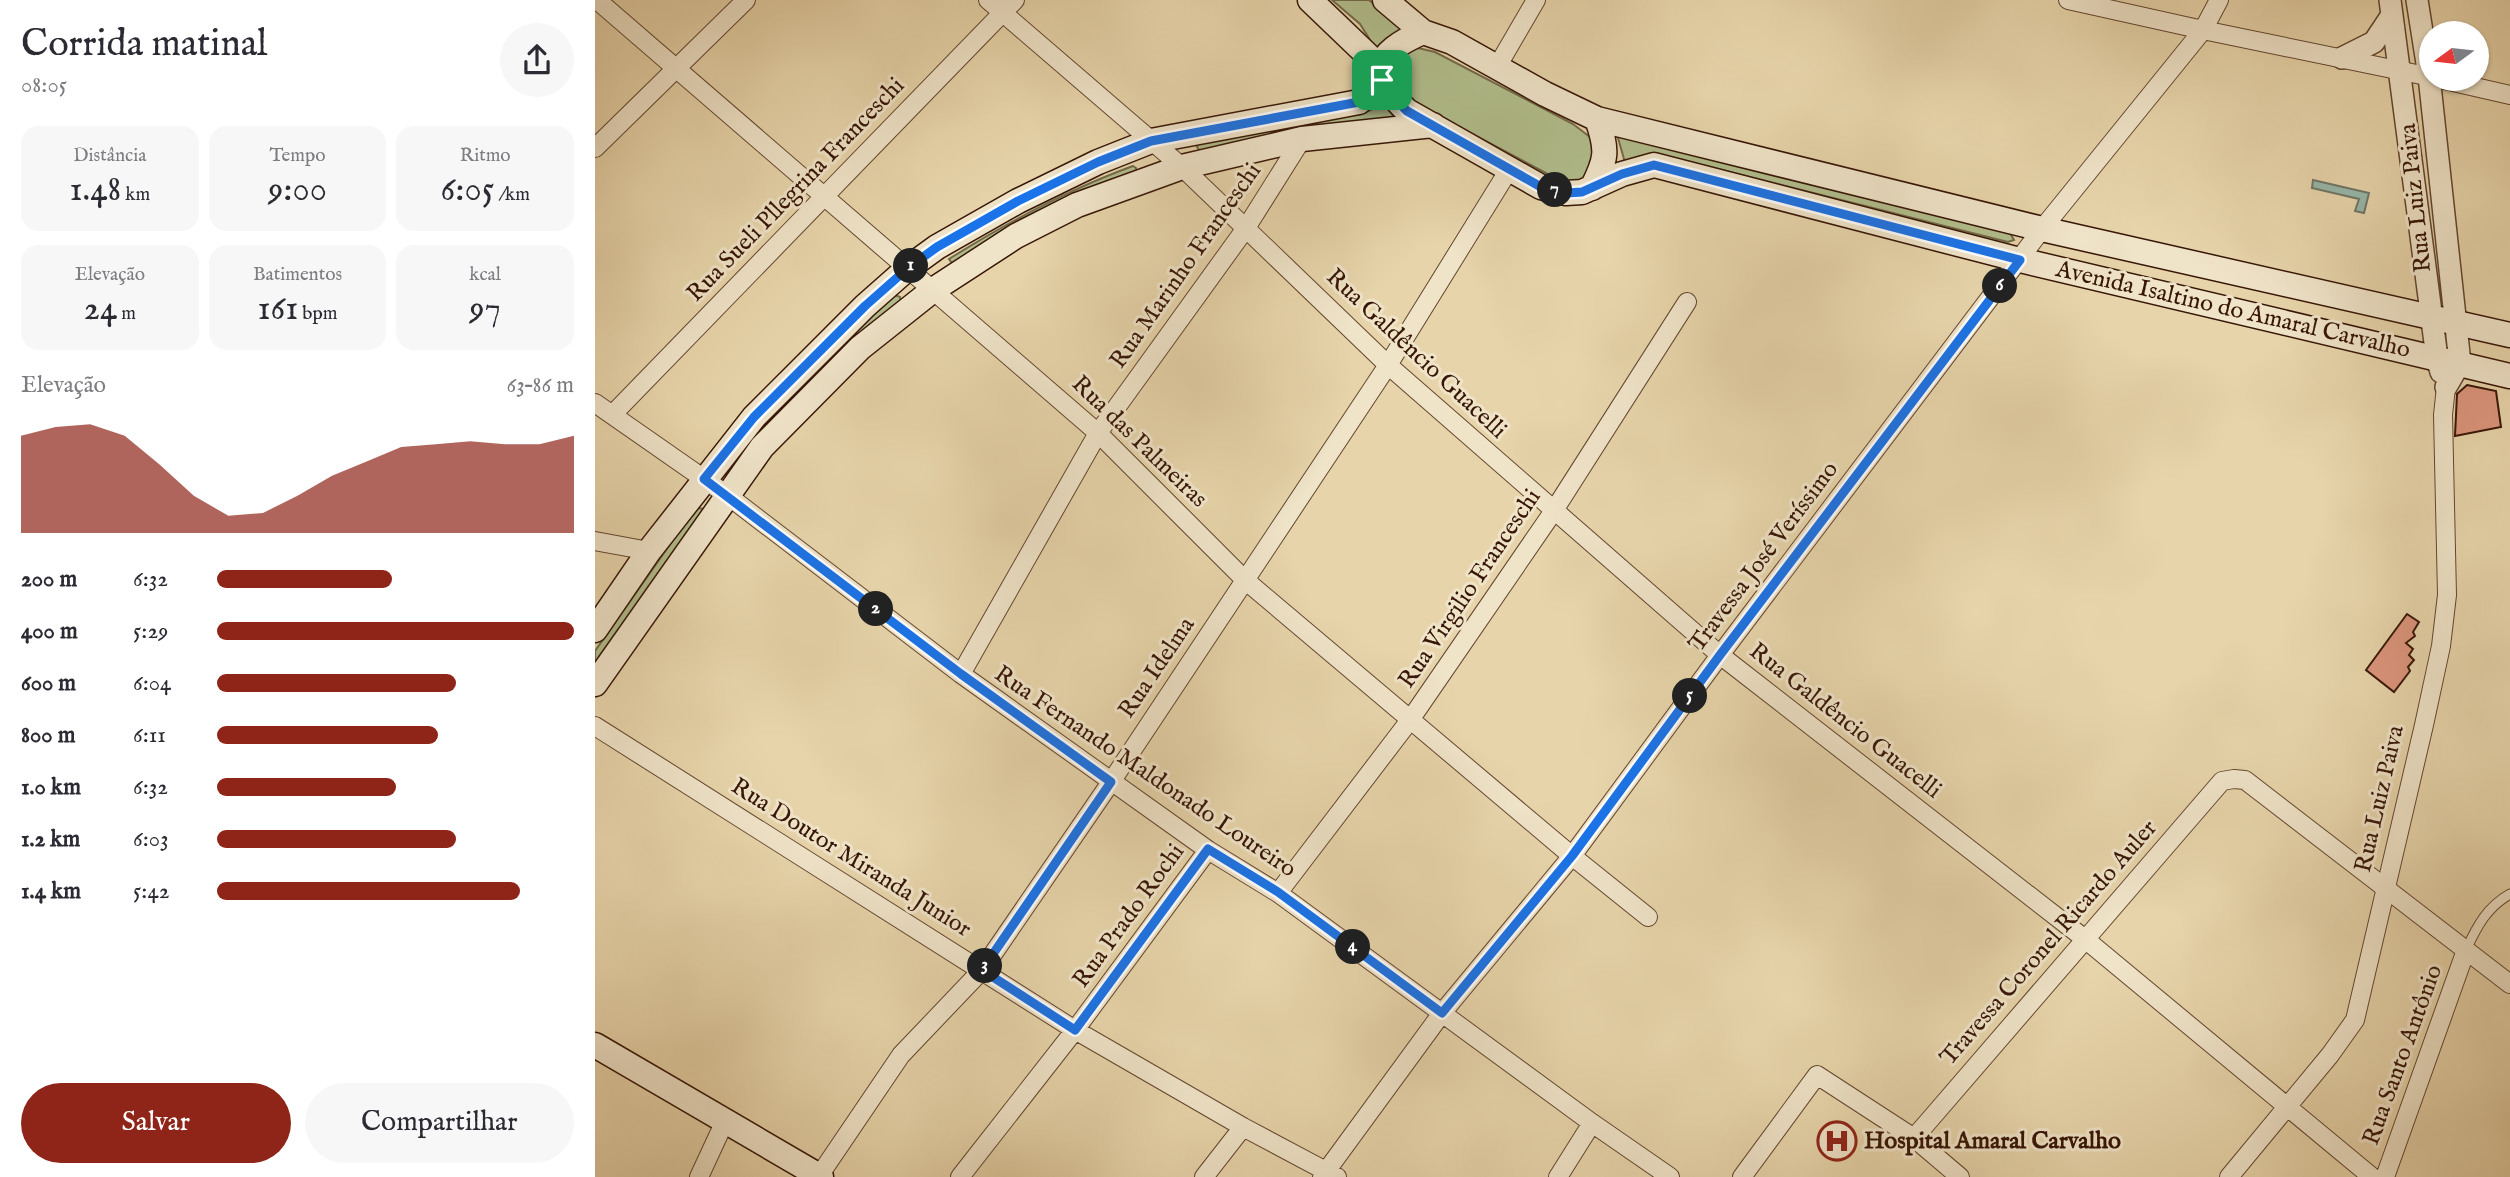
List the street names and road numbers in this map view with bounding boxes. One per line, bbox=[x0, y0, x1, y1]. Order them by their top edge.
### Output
street label: Rua Sueli Pllegrina Franceschi bbox=[680, 71, 912, 309]
street label: Rua Luiz Paiva bbox=[2393, 121, 2439, 274]
street label: Rua Marinho Franceschi bbox=[1103, 157, 1269, 375]
street label: Avenida Isaltino do Amaral Carvalho bbox=[2052, 254, 2413, 366]
street label: Rua Galdêncio Guacelli bbox=[1319, 262, 1513, 446]
street label: Rua das Palmeiras bbox=[1064, 369, 1214, 515]
street label: Travessa José Veríssimo bbox=[1682, 455, 1846, 658]
street label: Rua Virgilio Franceschi bbox=[1392, 483, 1548, 695]
street label: Rua Idelma bbox=[1112, 611, 1203, 725]
street label: Rua Galdêncio Guacelli bbox=[1742, 636, 1948, 806]
street label: Rua Fernando Maldonado Loureiro bbox=[988, 659, 1302, 885]
street label: Rua Luiz Paiva bbox=[2348, 722, 2412, 875]
street label: Rua Doutor Miranda Junior bbox=[725, 771, 977, 945]
street label: Travessa Coronel Ricardo Auler bbox=[1934, 814, 2164, 1072]
street label: Rua Prado Rochi bbox=[1066, 838, 1192, 994]
street label: Rua Santo Antônio bbox=[2356, 960, 2450, 1150]

